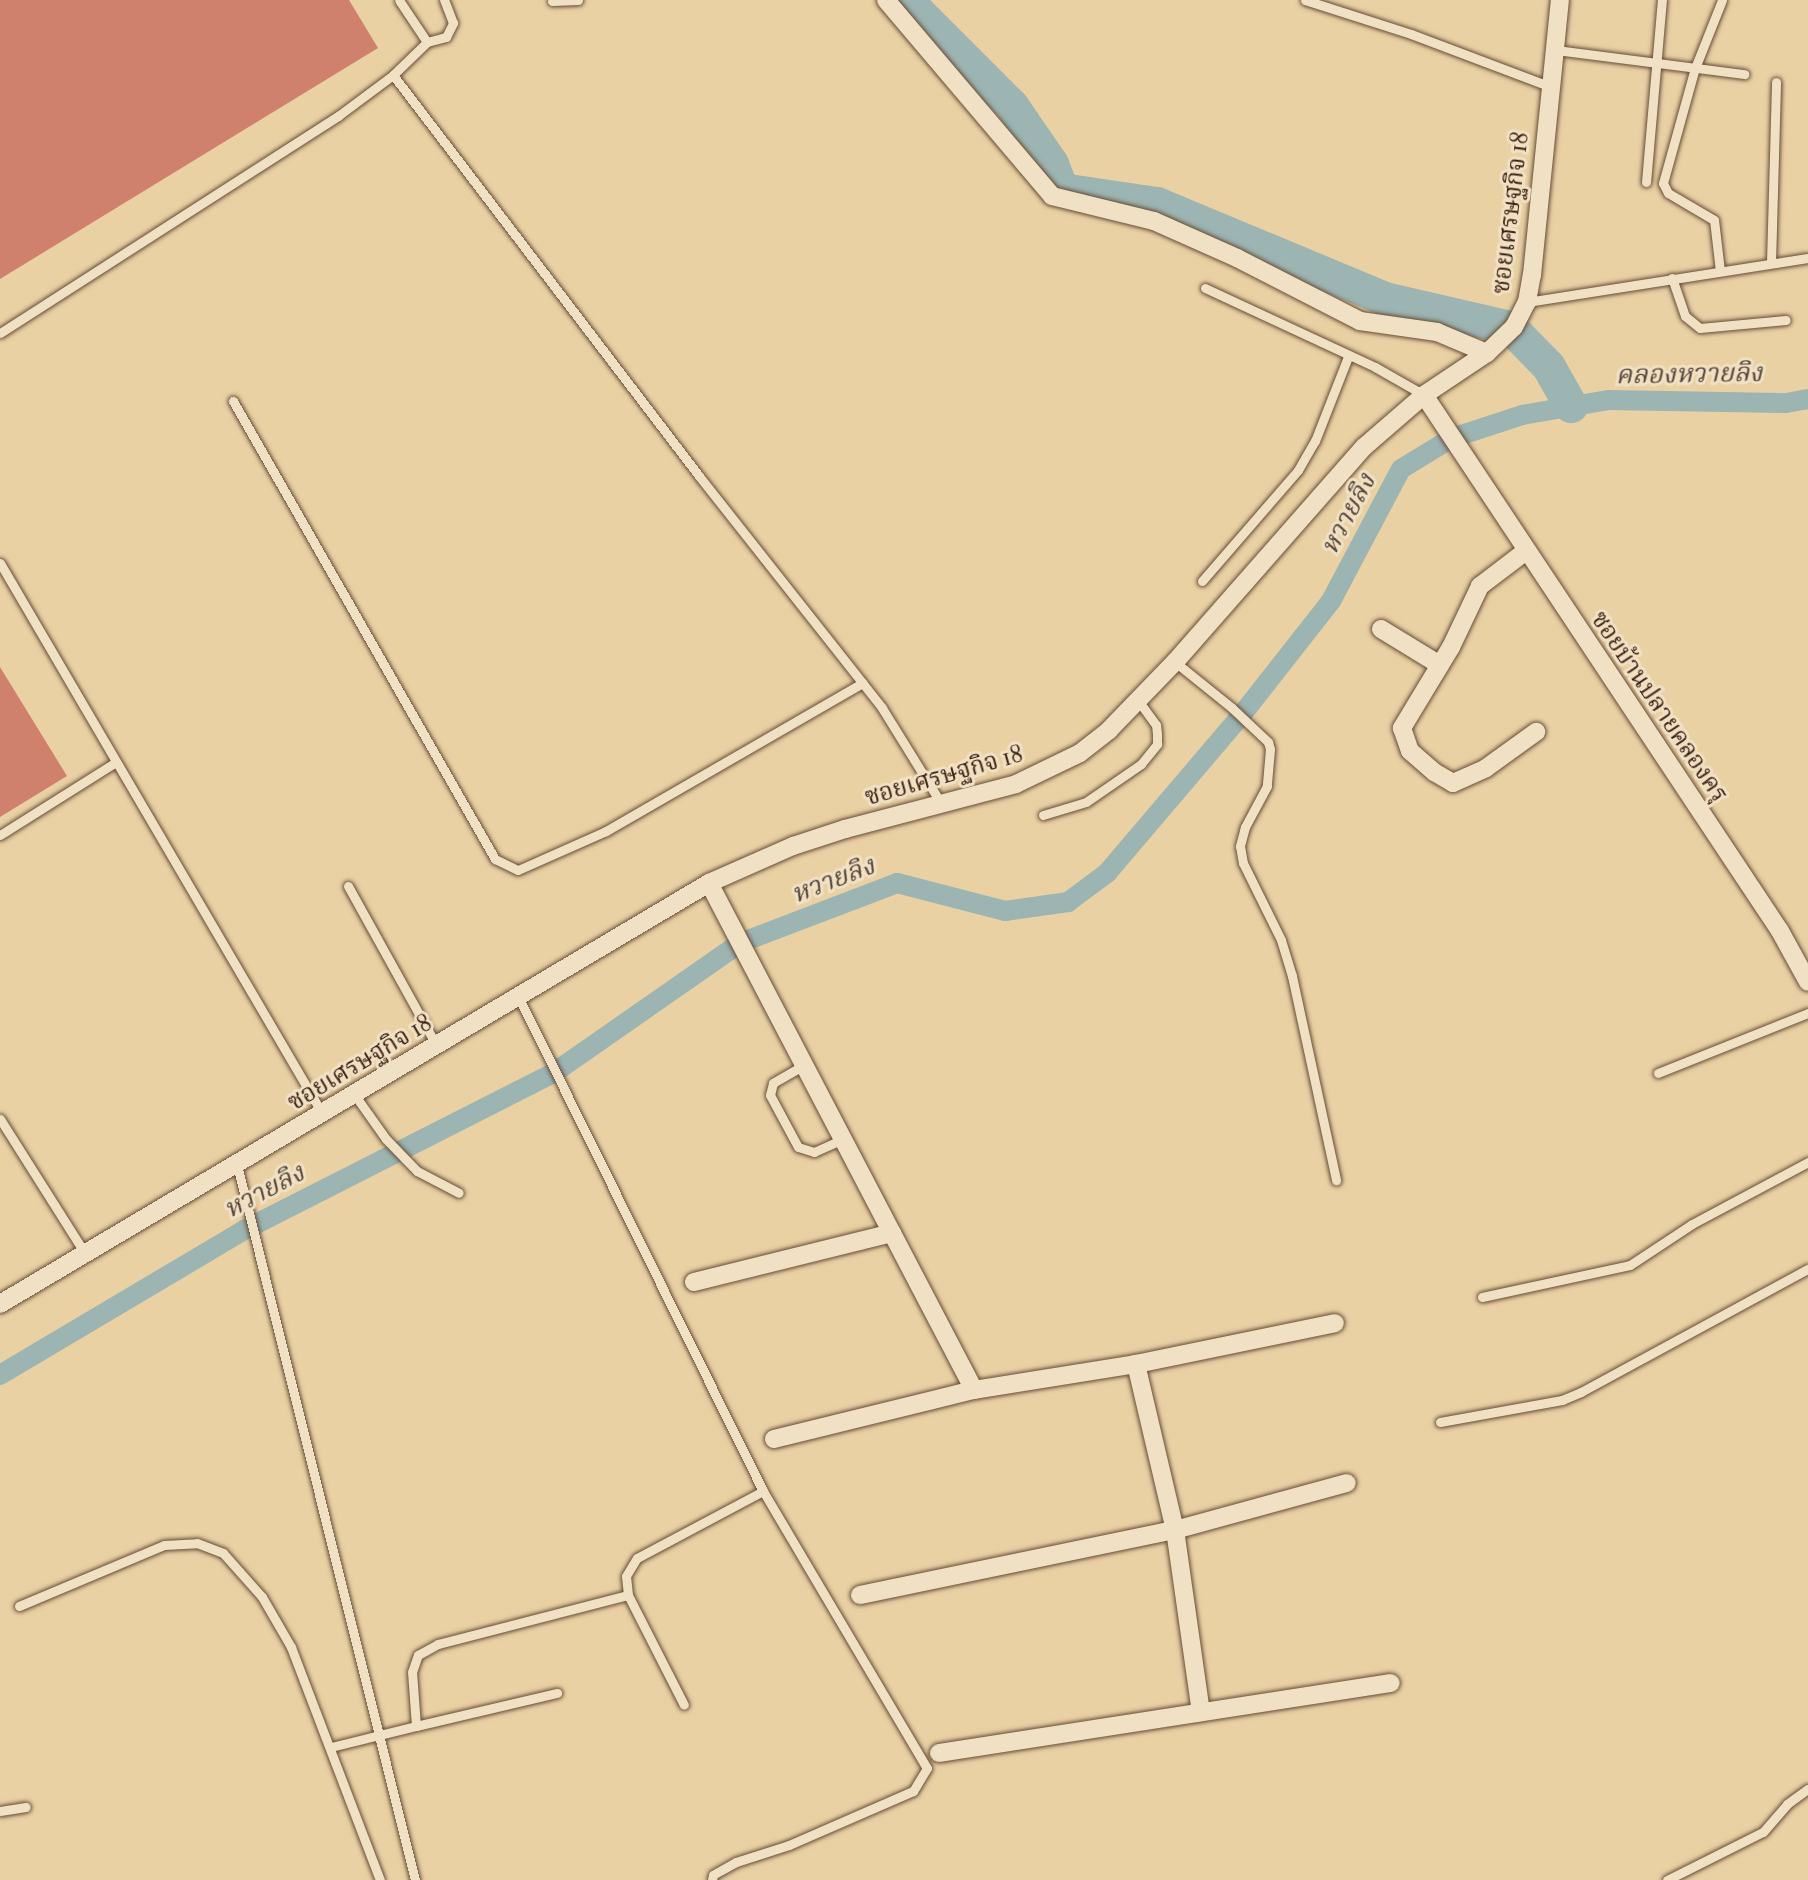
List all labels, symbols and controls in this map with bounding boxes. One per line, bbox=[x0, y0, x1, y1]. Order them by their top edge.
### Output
street label: ซอยเศรษฐกิจ 18 bbox=[1487, 130, 1535, 296]
water label: คลองหวายลิง bbox=[1615, 357, 1763, 391]
water label: หวายลิง bbox=[1314, 468, 1382, 560]
street label: ซอยบ้านปลายคลองครุ bbox=[1584, 606, 1734, 808]
street label: ซอยเศรษฐกิจ 18 bbox=[862, 740, 1026, 812]
water label: หวายลิง bbox=[787, 850, 879, 910]
street label: ซอยเศรษฐกิจ 18 bbox=[283, 1009, 437, 1117]
water label: หวายลิง bbox=[218, 1157, 310, 1225]

